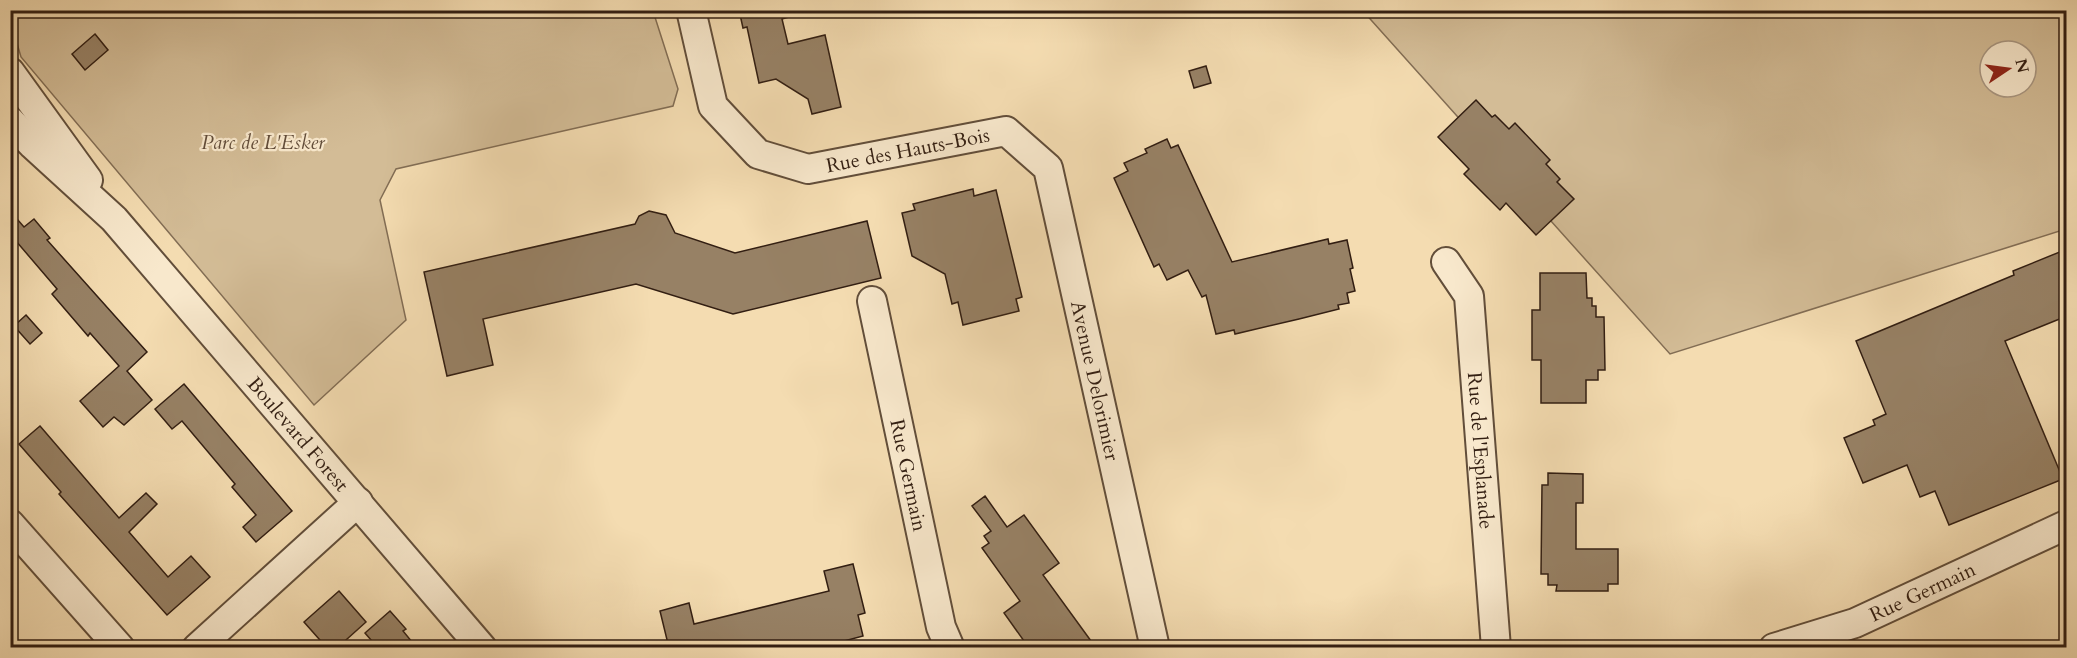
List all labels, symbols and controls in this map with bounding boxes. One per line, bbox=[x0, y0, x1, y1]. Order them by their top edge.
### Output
north arrow bbox=[1978, 39, 2038, 99]
text: N bbox=[2009, 57, 2034, 75]
street label: Rue des Hauts-Bois bbox=[824, 121, 992, 179]
park label: Parc de L'Esker bbox=[201, 129, 326, 156]
street label: Avenue Delorimier bbox=[1064, 298, 1127, 464]
street label: Boulevard Forest bbox=[241, 371, 356, 498]
street label: Rue de l'Esplanade bbox=[1461, 371, 1500, 530]
street label: Rue Germain bbox=[884, 417, 934, 534]
street label: Rue Germain bbox=[1865, 555, 1980, 628]

